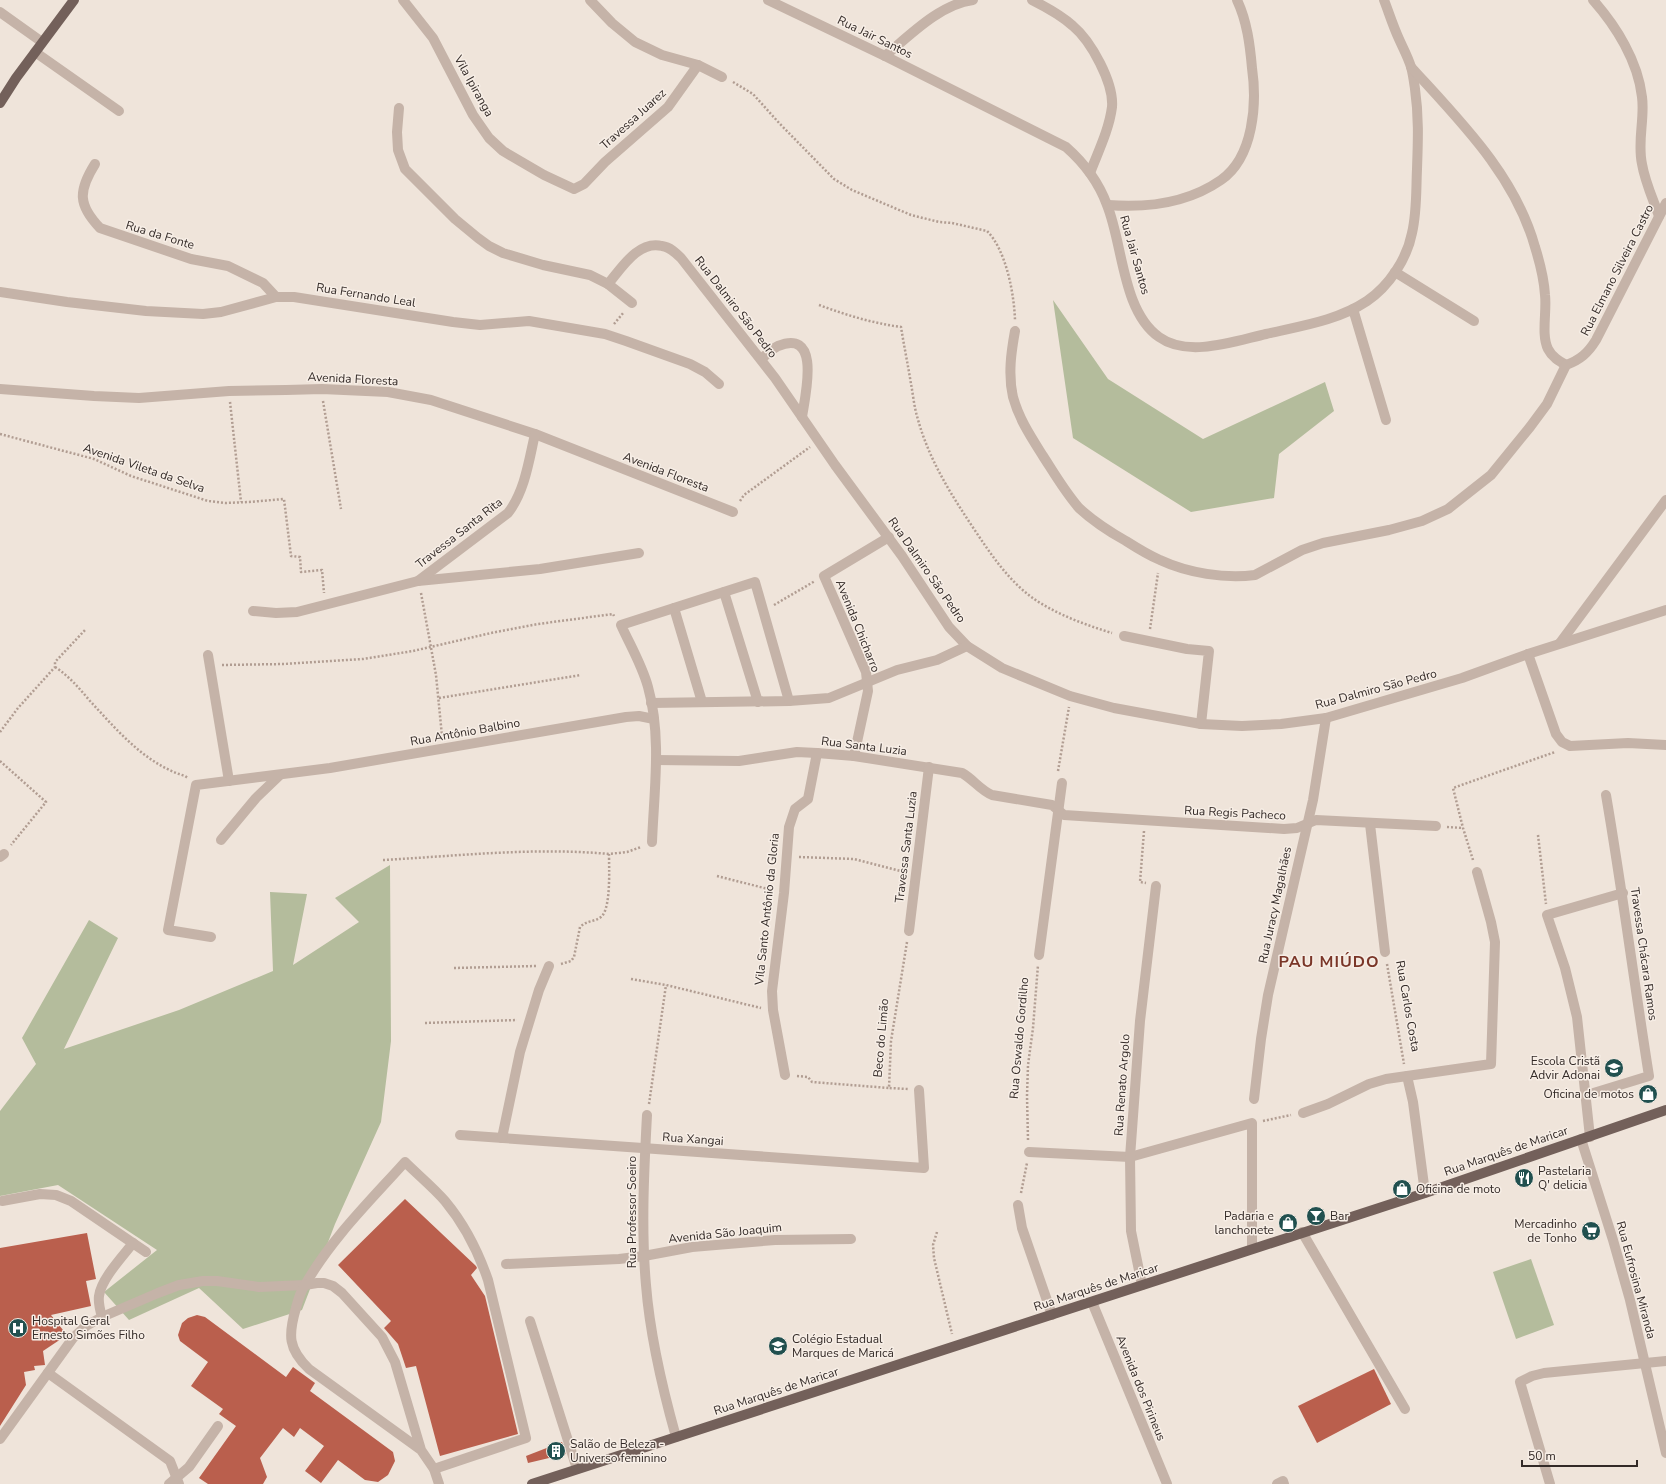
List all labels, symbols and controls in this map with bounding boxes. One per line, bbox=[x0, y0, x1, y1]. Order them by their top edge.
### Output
street label: Rua Jair Santos bbox=[835, 12, 915, 62]
street label: Vila Ipiranga bbox=[450, 52, 497, 119]
street label: Travessa Juarez bbox=[597, 85, 670, 153]
street label: Rua Elmano Silveira Castro bbox=[1577, 201, 1657, 338]
street label: Rua Jair Santos bbox=[1116, 213, 1154, 297]
street label: Rua da Fonte bbox=[124, 217, 196, 253]
street label: Rua Dalmiro São Pedro bbox=[691, 253, 781, 361]
street label: Rua Fernando Leal bbox=[315, 279, 417, 311]
street label: Avenida Floresta bbox=[307, 369, 399, 389]
street label: Avenida Vileta da Selva bbox=[81, 440, 207, 496]
street label: Avenida Floresta bbox=[621, 448, 711, 496]
street label: Travessa Santa Rita bbox=[412, 494, 506, 572]
street label: Rua Dalmiro São Pedro bbox=[885, 514, 970, 626]
street label: Avenida Chicharro bbox=[832, 577, 884, 675]
street label: Rua Dalmiro São Pedro bbox=[1313, 665, 1439, 713]
street label: Rua Antônio Balbino bbox=[409, 714, 521, 750]
street label: Rua Santa Luzia bbox=[820, 733, 908, 759]
street label: Travessa Santa Luzia bbox=[891, 790, 921, 904]
street label: Rua Regis Pacheco bbox=[1184, 802, 1287, 824]
street label: Vila Santo Antônio da Gloria bbox=[751, 832, 783, 987]
street label: Rua Juracy Magalhães bbox=[1255, 845, 1295, 965]
street label: Travessa Chácara Ramos bbox=[1627, 886, 1661, 1022]
district label: PAU MIÚDO bbox=[1278, 951, 1380, 973]
street label: Rua Carlos Costa bbox=[1392, 959, 1424, 1053]
street label: Rua Oswaldo Gordilho bbox=[1006, 976, 1032, 1099]
street label: Beco do Limão bbox=[870, 998, 892, 1078]
street label: Rua Renato Argolo bbox=[1110, 1033, 1134, 1137]
place label: Escola Cristã Advir Adonai bbox=[1530, 1053, 1600, 1083]
school or university icon: Escola Cristã Advir Adonai bbox=[1603, 1057, 1625, 1079]
shop icon: Oficina de motos bbox=[1637, 1083, 1659, 1105]
place label: Oficina de motos bbox=[1544, 1086, 1634, 1102]
street label: Rua Marquês de Maricar bbox=[1442, 1122, 1571, 1180]
street label: Rua Xangai bbox=[662, 1129, 724, 1149]
street label: Rua Professor Soeiro bbox=[624, 1155, 640, 1268]
place label: Pastelaria Q' delicia bbox=[1538, 1163, 1591, 1193]
restaurant icon: Pastelaria Q' delicia bbox=[1513, 1167, 1535, 1189]
shop icon: Oficina de moto bbox=[1391, 1178, 1413, 1200]
place label: Oficina de moto bbox=[1416, 1181, 1501, 1197]
bar icon: Bar bbox=[1305, 1205, 1327, 1227]
place label: Padaria e lanchonete bbox=[1215, 1208, 1274, 1238]
place label: Bar bbox=[1330, 1208, 1349, 1224]
shop icon: Padaria e lanchonete bbox=[1277, 1212, 1299, 1234]
place label: Mercadinho de Tonho bbox=[1514, 1216, 1577, 1246]
street label: Avenida São Joaquim bbox=[667, 1219, 783, 1247]
street label: Rua Eufrosina Miranda bbox=[1613, 1219, 1659, 1341]
supermarket icon: Mercadinho de Tonho bbox=[1580, 1220, 1602, 1242]
street label: Rua Marquês de Maricar bbox=[1032, 1259, 1161, 1315]
place label: Hospital Geral Ernesto Simões Filho bbox=[32, 1313, 145, 1343]
hospital icon: Hospital Geral Ernesto Simões Filho bbox=[7, 1317, 29, 1339]
place label: Colégio Estadual Marques de Maricá bbox=[792, 1331, 894, 1361]
street label: Avenida dos Pirineus bbox=[1112, 1333, 1170, 1443]
school or university icon: Colégio Estadual Marques de Maricá bbox=[767, 1335, 789, 1357]
street label: Rua Marquês de Maricar bbox=[712, 1363, 841, 1419]
place label: Salão de Beleza - Universo feminino bbox=[570, 1436, 667, 1466]
building icon: Salão de Beleza - Universo feminino bbox=[545, 1440, 567, 1462]
scale bar bbox=[1522, 1442, 1637, 1468]
text: 50 m bbox=[1528, 1448, 1556, 1464]

